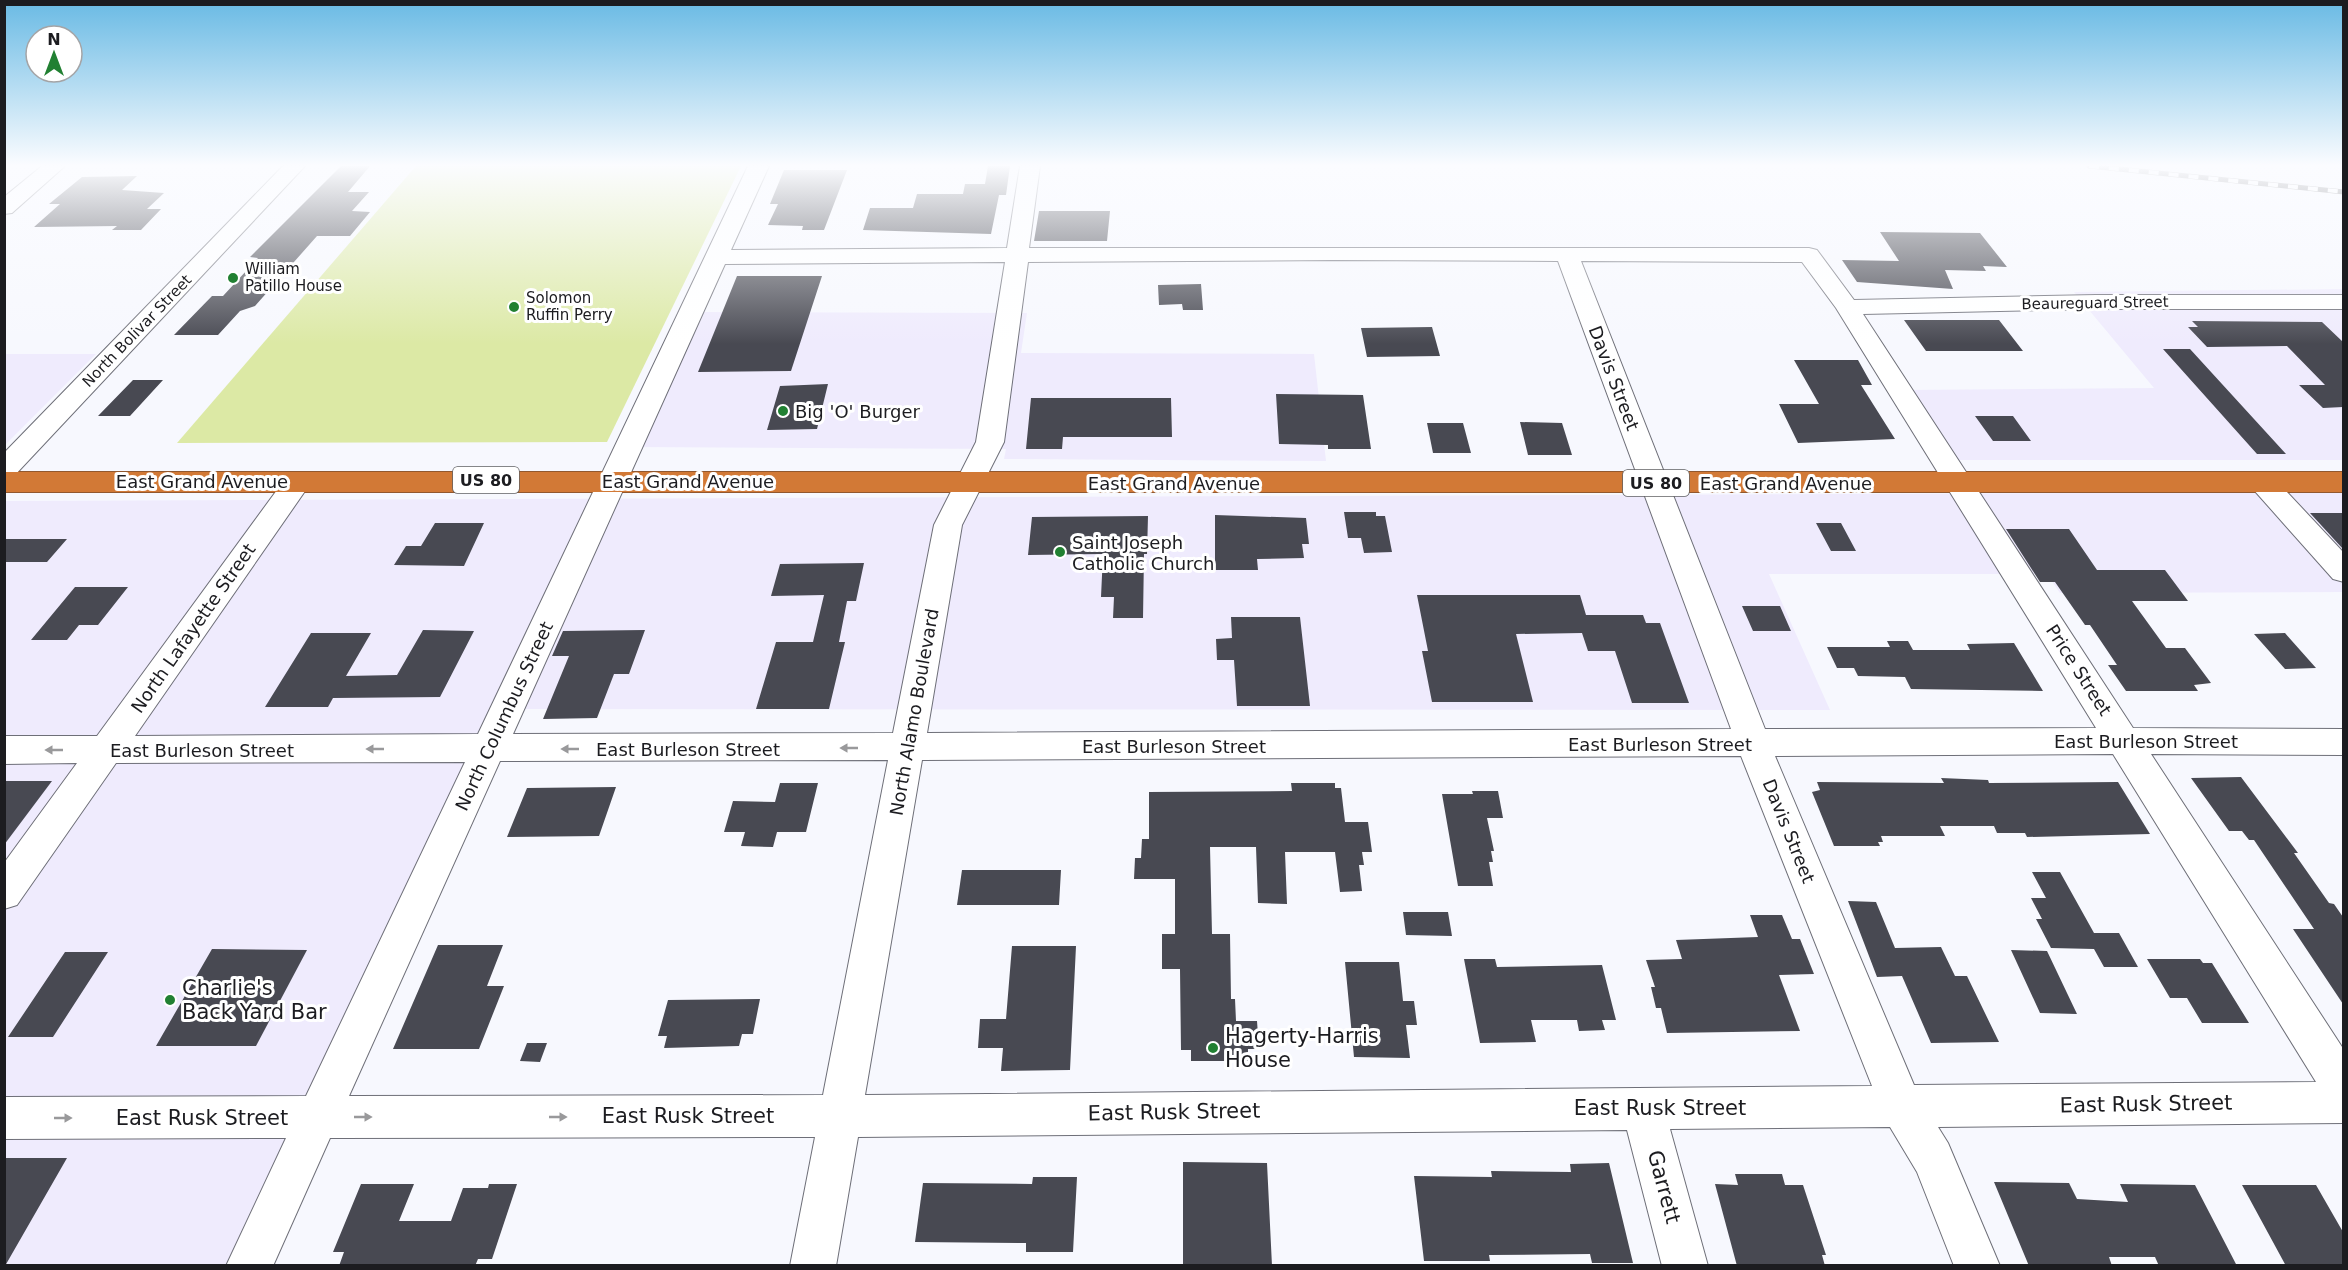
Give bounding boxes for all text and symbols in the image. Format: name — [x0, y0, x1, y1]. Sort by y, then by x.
north arrow — [24, 24, 84, 84]
text: N — [47, 30, 61, 49]
place label: William Patillo House — [245, 260, 342, 295]
street label: North Bolivar Street — [79, 271, 195, 391]
marker: William Patillo House — [226, 271, 240, 285]
place label: Solomon Ruffin Perry — [526, 289, 613, 324]
street label: Beaureguard Street — [2021, 293, 2169, 313]
marker: Solomon Ruffin Perry — [507, 300, 521, 314]
street label: Davis Street — [1584, 323, 1644, 433]
place label: Big 'O' Burger — [795, 401, 921, 422]
marker: Big 'O' Burger — [776, 404, 790, 418]
road number: US 80 — [453, 467, 519, 493]
road number: US 80 — [1623, 470, 1689, 496]
street label: East Grand Avenue — [116, 471, 288, 492]
street label: East Grand Avenue — [602, 471, 774, 492]
street label: East Grand Avenue — [1088, 473, 1260, 494]
street label: East Grand Avenue — [1700, 473, 1872, 494]
place label: Saint Joseph Catholic Church — [1072, 532, 1214, 574]
street label: North Lafayette Street — [127, 539, 259, 717]
marker: Saint Joseph Catholic Church — [1053, 545, 1067, 559]
street label: North Alamo Boulevard — [885, 607, 943, 817]
street label: North Columbus Street — [451, 618, 557, 814]
street label: Price Street — [2042, 621, 2116, 719]
street label: East Burleson Street — [2054, 731, 2238, 752]
street label: East Burleson Street — [1568, 734, 1752, 755]
street label: East Burleson Street — [1082, 736, 1266, 757]
street label: East Burleson Street — [596, 739, 780, 760]
street label: East Burleson Street — [110, 740, 294, 761]
one-way arrow — [840, 743, 859, 753]
one-way arrow — [366, 744, 385, 754]
one-way arrow — [561, 744, 580, 754]
one-way arrow — [45, 745, 64, 755]
street label: Davis Street — [1759, 776, 1819, 886]
place label: Charlie's Back Yard Bar — [182, 976, 327, 1024]
marker: Charlie's Back Yard Bar — [163, 993, 177, 1007]
place label: Hagerty-Harris House — [1225, 1024, 1379, 1072]
marker: Hagerty-Harris House — [1206, 1041, 1220, 1055]
street label: East Rusk Street — [2060, 1090, 2232, 1118]
street label: East Rusk Street — [1574, 1096, 1746, 1120]
street label: East Rusk Street — [1088, 1098, 1260, 1126]
street label: East Rusk Street — [602, 1104, 774, 1128]
street label: East Rusk Street — [116, 1106, 288, 1130]
one-way arrow — [353, 1112, 372, 1122]
one-way arrow — [548, 1112, 567, 1122]
one-way arrow — [53, 1113, 72, 1123]
street label: Garrett — [1643, 1148, 1685, 1226]

